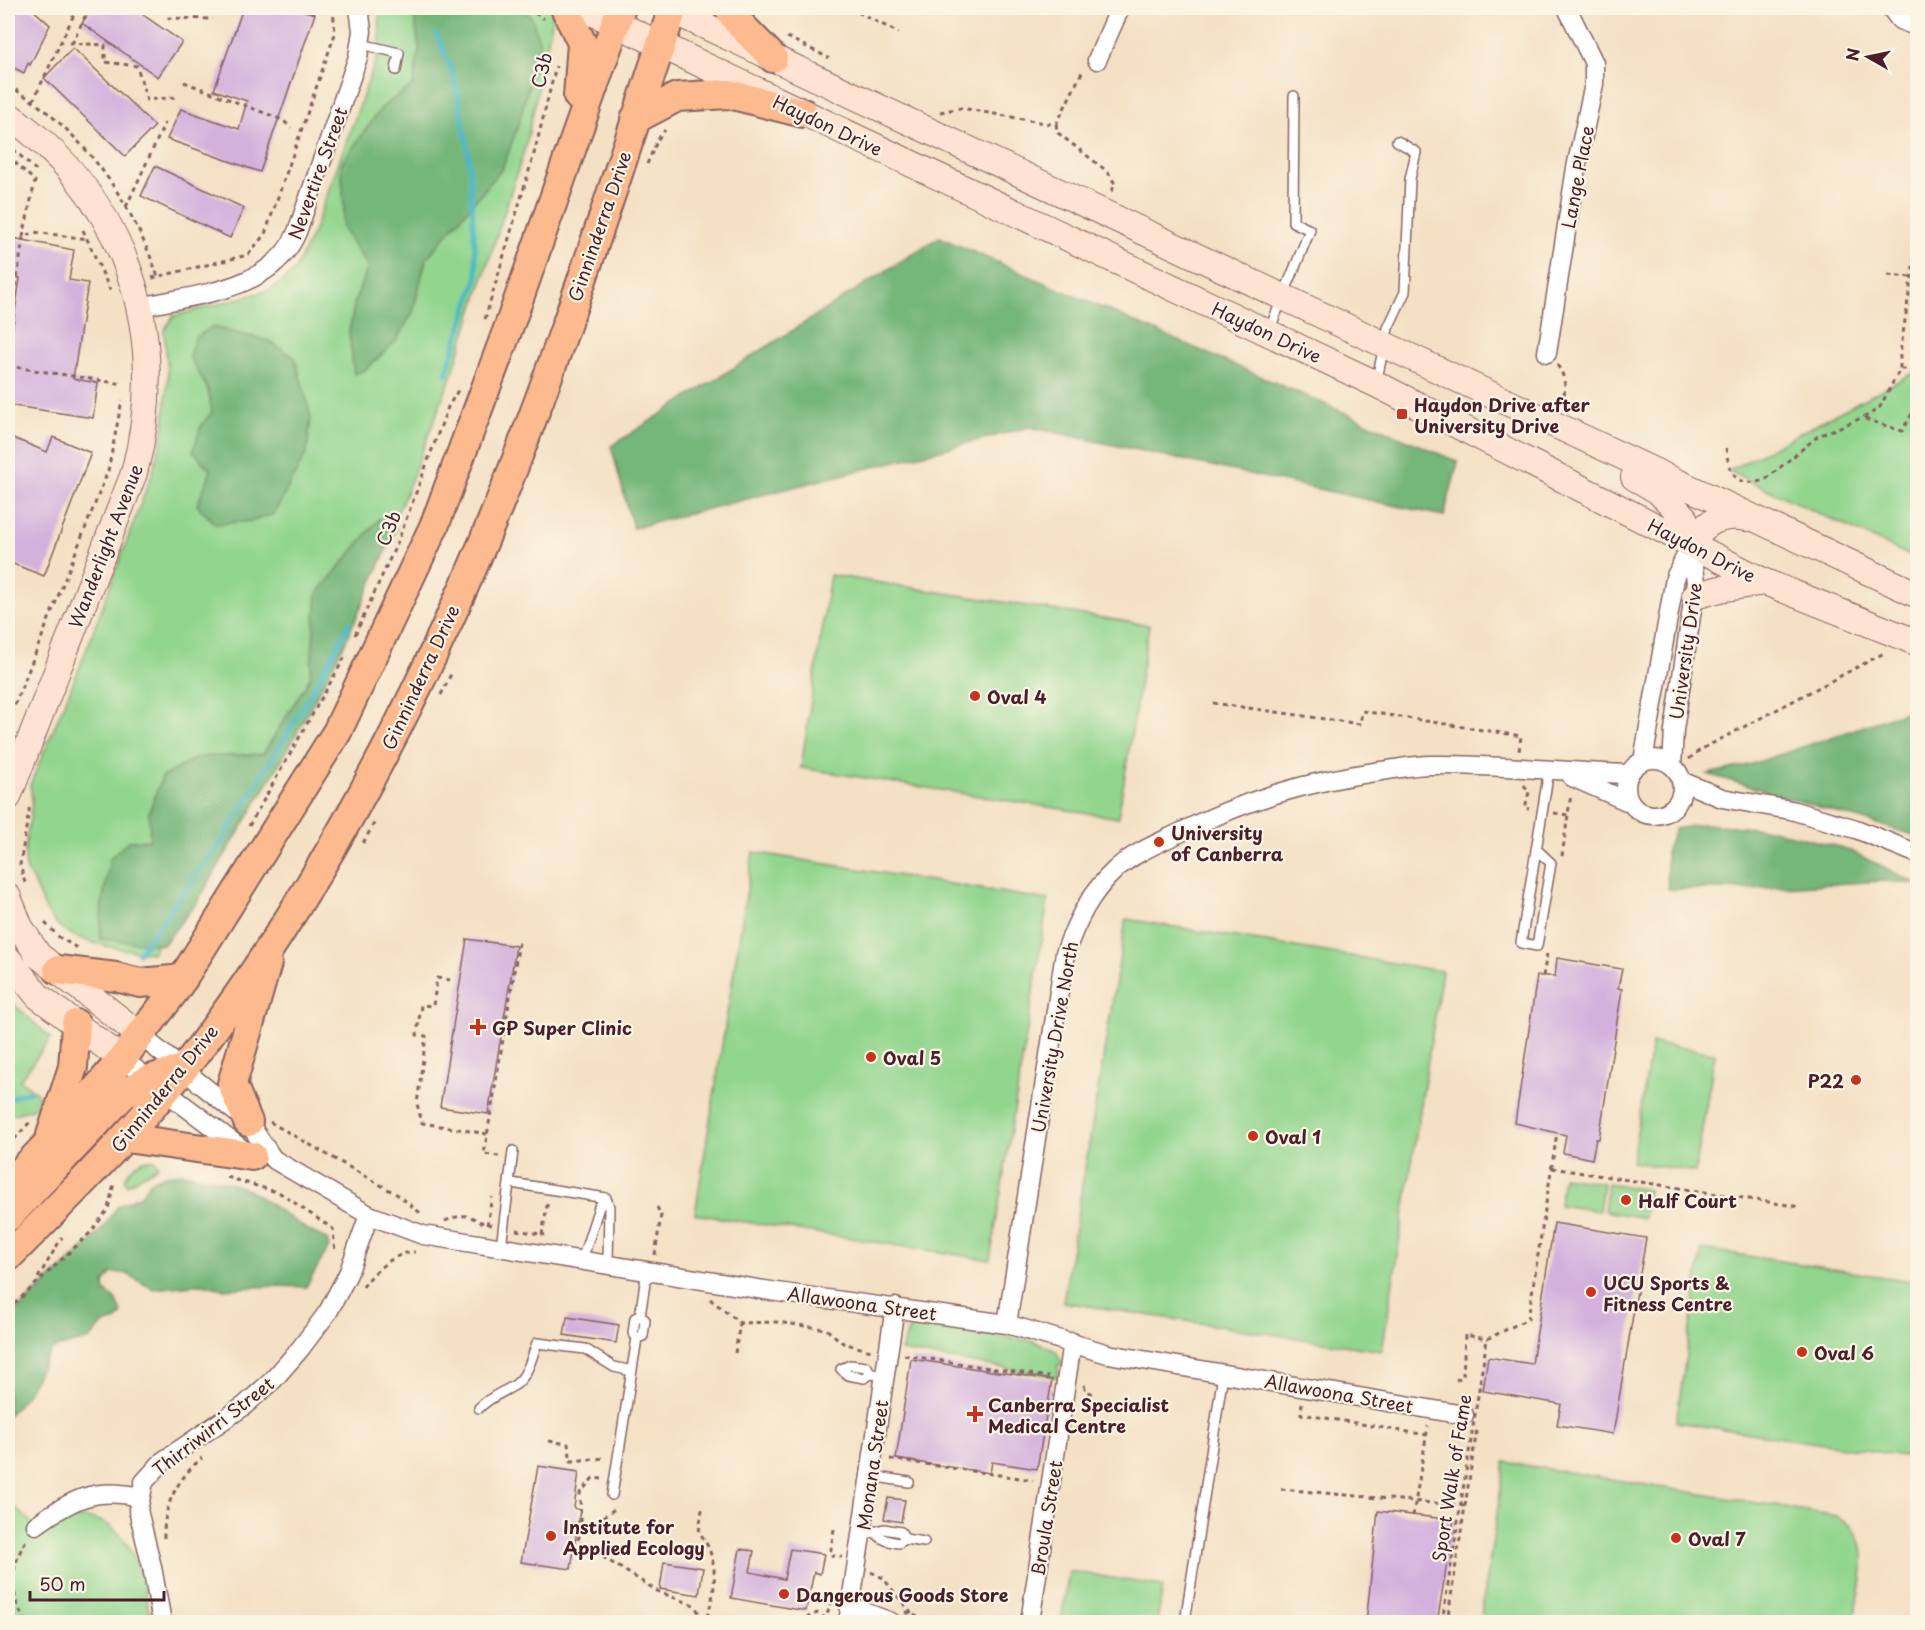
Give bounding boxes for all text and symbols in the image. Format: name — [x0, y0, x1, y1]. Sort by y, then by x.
north arrow — [1838, 27, 1898, 87]
text: N — [1839, 46, 1865, 63]
street label: C3b — [524, 49, 558, 91]
street label: Haydon Drive — [769, 88, 887, 162]
street label: Nevertire Street — [280, 103, 354, 243]
street label: Lange Place — [1554, 123, 1600, 231]
street label: Ginninderra Drive — [561, 147, 637, 305]
street label: Haydon Drive — [1208, 295, 1326, 369]
place label: Haydon Drive after University Drive — [1414, 391, 1591, 439]
marker: Haydon Drive after University Drive — [1395, 407, 1409, 421]
street label: Wanderlight Avenue — [61, 460, 149, 632]
street label: C3b — [369, 506, 407, 550]
street label: Haydon Drive — [1643, 511, 1761, 589]
street label: University Drive — [1662, 581, 1708, 721]
street label: Ginninderra Drive — [374, 600, 466, 754]
place label: Oval 4 — [987, 683, 1047, 710]
marker: Oval 4 — [968, 689, 982, 703]
place label: University of Canberra — [1171, 819, 1284, 867]
marker: University of Canberra — [1152, 835, 1166, 849]
street label: University Drive North — [1024, 939, 1084, 1135]
place label: GP Super Clinic — [492, 1014, 632, 1041]
street label: Ginninderra Drive — [104, 1018, 224, 1158]
marker: GP Super Clinic — [469, 1018, 487, 1036]
place label: Oval 5 — [883, 1044, 941, 1071]
marker: Oval 5 — [864, 1050, 878, 1064]
place label: P22 — [1808, 1067, 1844, 1094]
marker: P22 — [1849, 1073, 1863, 1087]
place label: Oval 1 — [1265, 1123, 1321, 1150]
marker: Oval 1 — [1246, 1129, 1260, 1143]
place label: Half Court — [1638, 1187, 1737, 1214]
marker: Half Court — [1619, 1193, 1633, 1207]
place label: UCU Sports & Fitness Centre — [1603, 1269, 1733, 1317]
street label: Allawoona Street — [786, 1279, 938, 1327]
marker: UCU Sports & Fitness Centre — [1584, 1285, 1598, 1299]
place label: Oval 6 — [1814, 1339, 1874, 1366]
marker: Oval 6 — [1795, 1345, 1809, 1359]
street label: Allawoona Street — [1263, 1367, 1415, 1419]
street label: Thirriwirri Street — [146, 1370, 280, 1482]
place label: Canberra Specialist Medical Centre — [988, 1391, 1169, 1439]
street label: Sport Walk of Fame — [1424, 1392, 1478, 1564]
street label: Monana Street — [849, 1398, 895, 1532]
marker: Canberra Specialist Medical Centre — [966, 1405, 984, 1423]
street label: Broula Street — [1024, 1458, 1068, 1578]
place label: Institute for Applied Ecology — [563, 1513, 705, 1561]
place label: Oval 7 — [1688, 1525, 1746, 1552]
marker: Institute for Applied Ecology — [544, 1529, 558, 1543]
marker: Oval 7 — [1669, 1531, 1683, 1545]
scale bar — [30, 1564, 164, 1602]
text: 50 m — [39, 1570, 86, 1597]
place label: Dangerous Goods Store — [796, 1581, 1009, 1608]
marker: Dangerous Goods Store — [777, 1587, 791, 1601]

